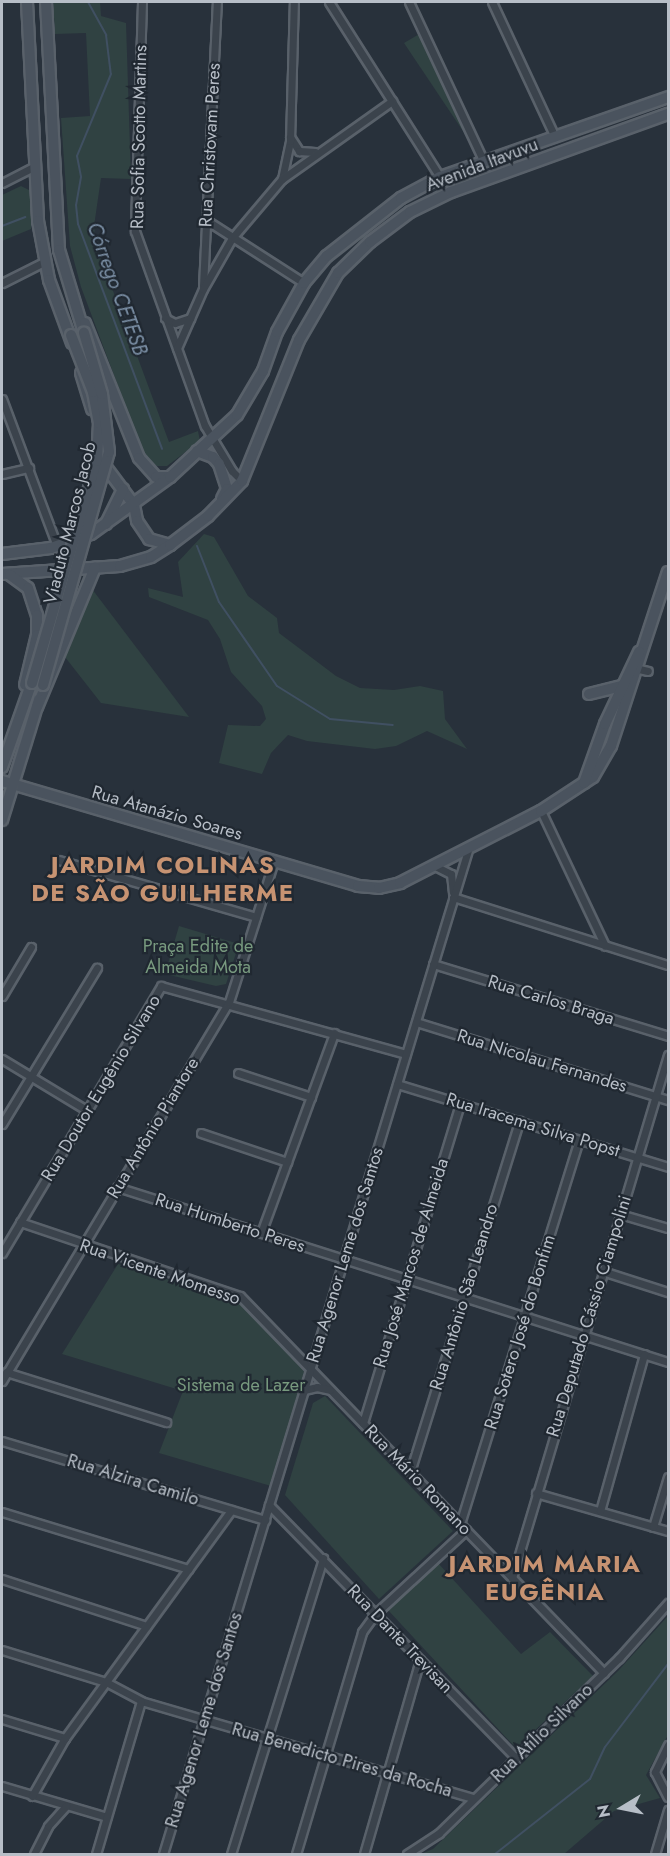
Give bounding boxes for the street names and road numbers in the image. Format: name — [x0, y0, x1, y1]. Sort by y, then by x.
street label: Rua Sofia Scotto Martins — [127, 45, 151, 229]
street label: Rua Christovam Peres — [195, 62, 225, 228]
street label: Avenida Itavuvu — [423, 134, 541, 196]
street label: Viaduto Marcos Jacob — [39, 440, 101, 606]
street label: Rua Atanázio Soares — [89, 781, 245, 845]
street label: Rua Carlos Braga — [485, 970, 617, 1030]
street label: Rua Doutor Eugênio Silvano — [37, 991, 165, 1185]
street label: Rua Nicolau Fernandes — [454, 1025, 630, 1097]
street label: Rua Antônio Piantore — [102, 1054, 204, 1202]
street label: Rua Iracema Silva Popst — [444, 1088, 622, 1162]
street label: Rua Agenor Leme dos Santos — [302, 1145, 388, 1365]
street label: Rua José Marcos de Almeida — [369, 1156, 453, 1370]
street label: Rua Humberto Peres — [152, 1189, 308, 1257]
street label: Rua Deputado Cássio Ciampolini — [542, 1193, 636, 1439]
street label: Rua Antônio São Leandro — [425, 1201, 503, 1393]
street label: Rua Sotero José do Bonfim — [480, 1232, 560, 1432]
street label: Rua Vicente Momesso — [77, 1234, 243, 1310]
street label: Rua Mário Romano — [360, 1420, 476, 1540]
street label: Rua Alzira Camilo — [65, 1450, 201, 1510]
street label: Rua Dante Trevisan — [343, 1580, 457, 1698]
street label: Rua Agenor Leme dos Santos — [161, 1610, 247, 1830]
street label: Rua Atílio Silvano — [487, 1679, 597, 1787]
street label: Rua Benedicto Pires da Rocha — [229, 1718, 455, 1802]

